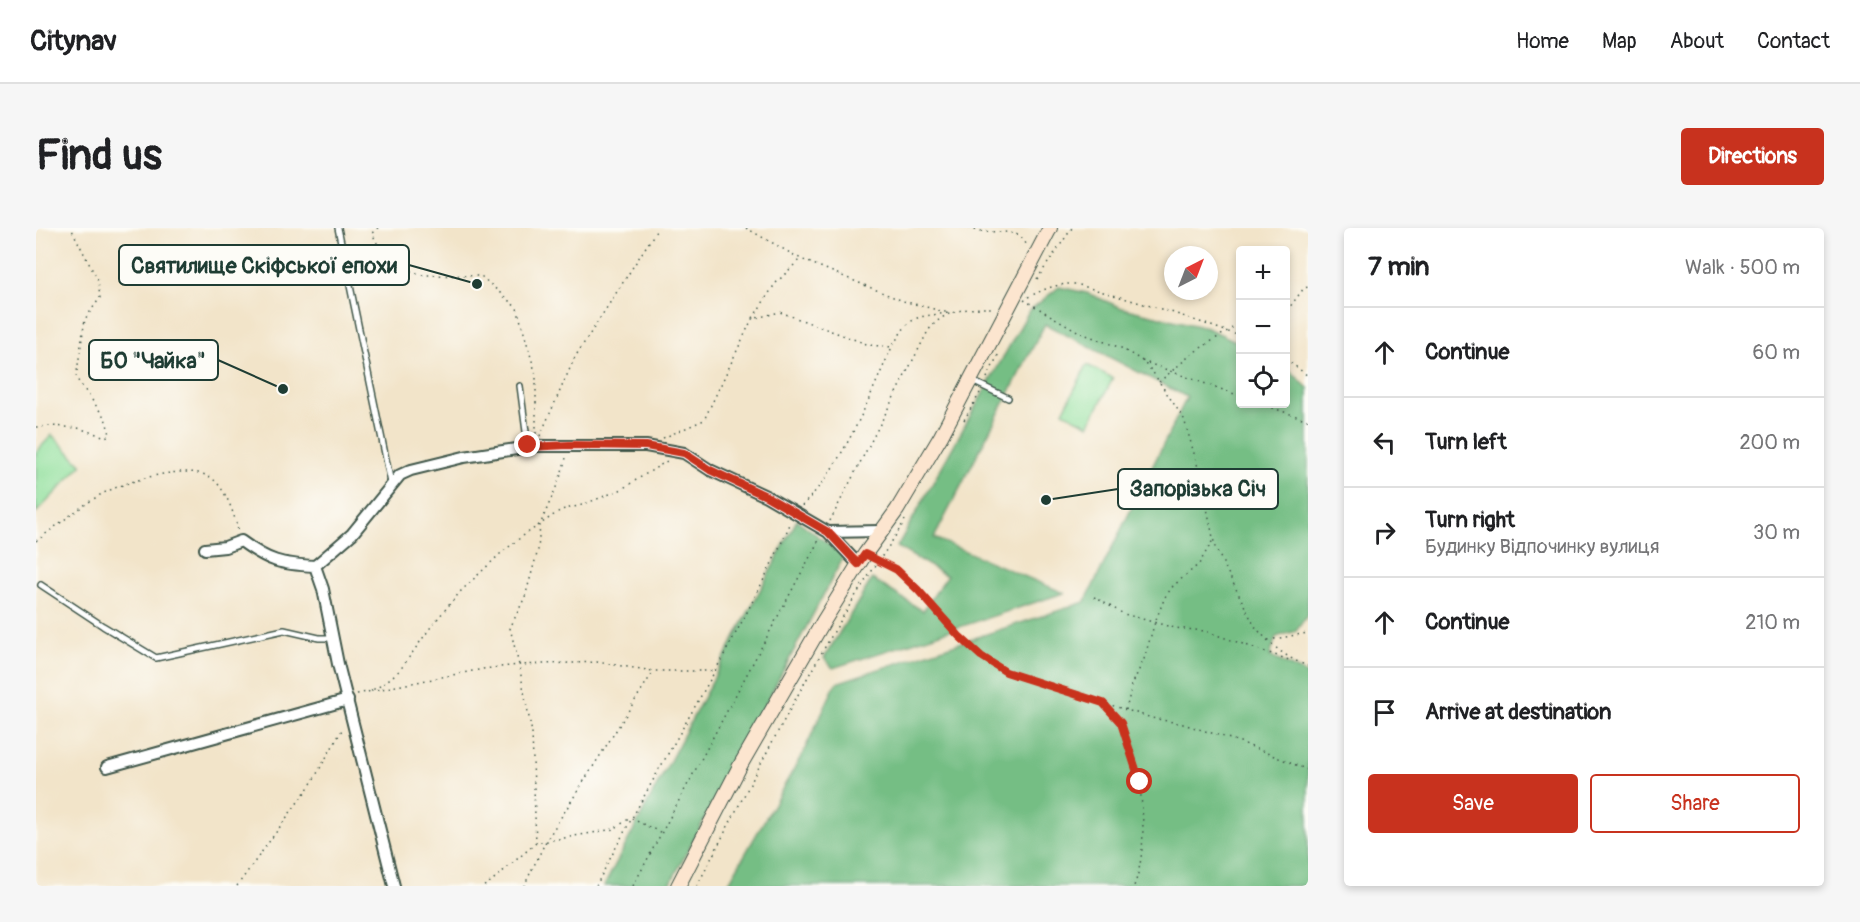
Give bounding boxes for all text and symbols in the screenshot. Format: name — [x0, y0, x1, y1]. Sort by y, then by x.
text: Citynav — [30, 24, 117, 59]
text: Home — [1516, 28, 1569, 55]
text: Map — [1602, 28, 1637, 55]
text: About — [1670, 28, 1724, 55]
text: Contact — [1757, 28, 1830, 55]
button: Directions — [1681, 128, 1824, 185]
text: Find us — [36, 130, 162, 182]
callout: Святилище Скіфської епохи — [119, 245, 409, 285]
north arrow — [1164, 246, 1218, 300]
map controls — [1236, 246, 1290, 408]
button: + — [1236, 246, 1290, 300]
text: 7 min — [1368, 251, 1430, 283]
text: Святилище Скіфської епохи — [131, 252, 397, 280]
text: Walk · 500 m — [1685, 255, 1800, 280]
button: − — [1236, 300, 1290, 354]
icon: ahead — [1368, 336, 1401, 369]
text: Continue — [1425, 338, 1509, 366]
callout: БО "Чайка" — [89, 340, 218, 380]
text: 60 m — [1753, 340, 1800, 365]
text: БО "Чайка" — [100, 347, 206, 375]
button: locate — [1236, 354, 1290, 408]
icon: left — [1368, 426, 1401, 459]
text: Turn left — [1425, 428, 1507, 456]
text: 200 m — [1739, 430, 1800, 455]
route end — [514, 431, 540, 457]
callout: Запорізька Січ — [1118, 469, 1278, 509]
text: Запорізька Січ — [1130, 475, 1266, 503]
text: Turn right — [1425, 506, 1515, 534]
icon: right — [1368, 516, 1401, 549]
text: 30 m — [1753, 520, 1800, 545]
text: Будинку Відпочинку вулиця — [1425, 534, 1659, 559]
icon: ahead — [1368, 606, 1401, 639]
text: Continue — [1425, 608, 1509, 636]
text: 210 m — [1745, 610, 1800, 635]
icon: arrive — [1368, 696, 1401, 729]
text: Arrive at destination — [1425, 698, 1611, 726]
route start — [1126, 768, 1152, 794]
button: Save — [1368, 774, 1578, 833]
button: Share — [1590, 774, 1800, 833]

